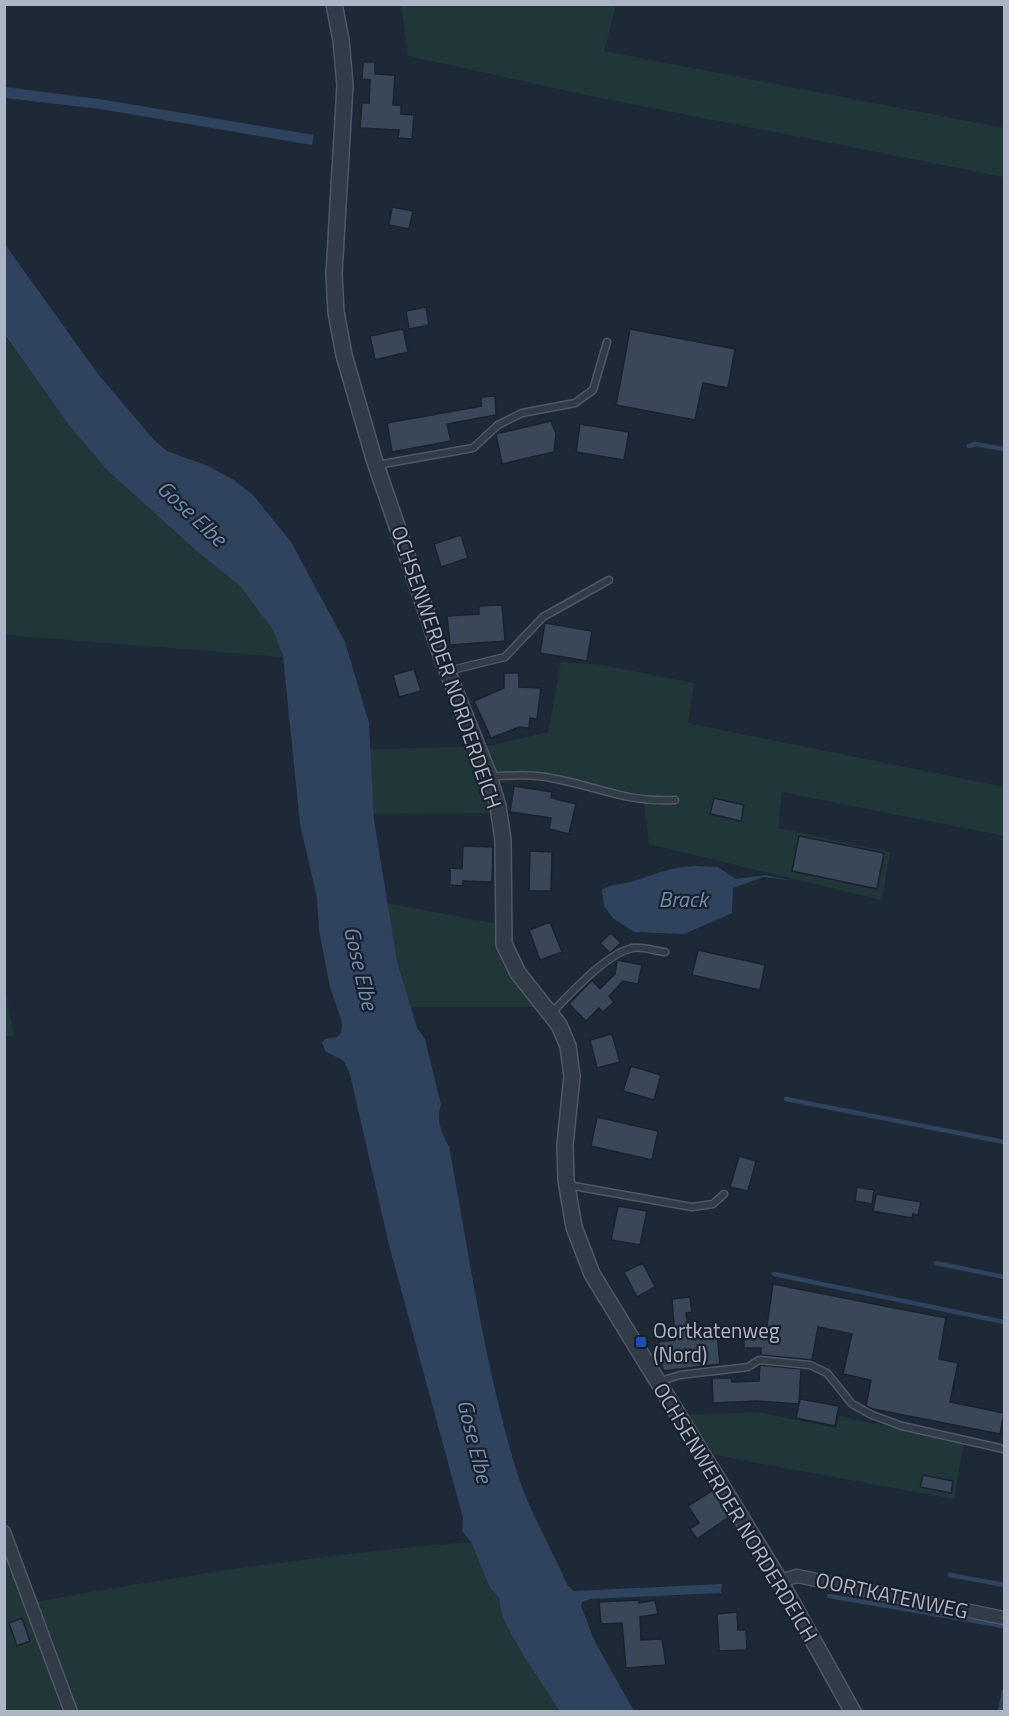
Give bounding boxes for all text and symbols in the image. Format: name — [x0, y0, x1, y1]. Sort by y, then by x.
water label: Gose Elbe — [149, 472, 236, 556]
street label: OCHSENWERDER NORDERDEICH — [383, 521, 511, 813]
water label: Brack — [658, 882, 710, 916]
water label: Gose Elbe — [335, 923, 388, 1015]
place label: Oortkatenweg (Nord) — [653, 1314, 780, 1370]
marker: Oortkatenweg (Nord) — [634, 1335, 648, 1349]
street label: OCHSENWERDER NORDERDEICH — [646, 1376, 826, 1648]
water label: Gose Elbe — [448, 1396, 502, 1488]
street label: OORTKATENWEG — [813, 1563, 971, 1627]

